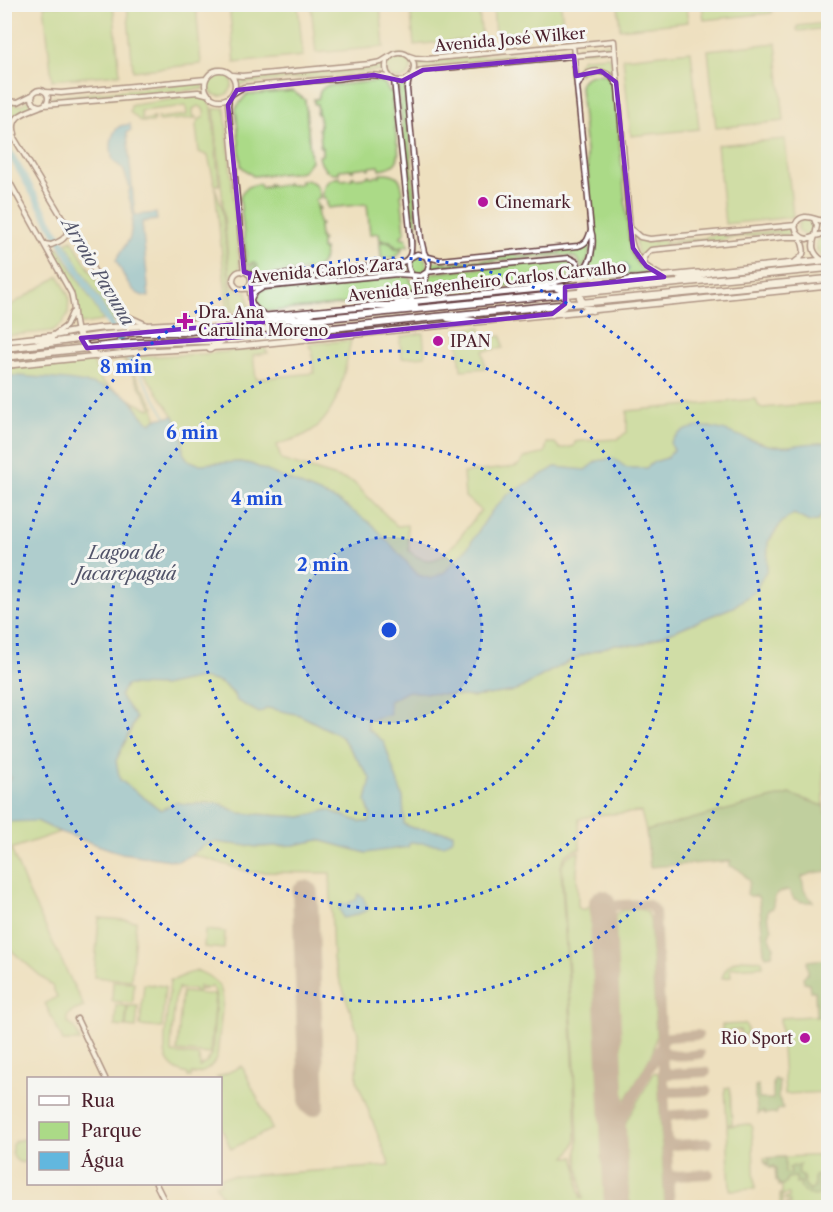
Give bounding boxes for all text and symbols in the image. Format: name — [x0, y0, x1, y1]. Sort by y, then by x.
street label: Avenida José Wilker — [433, 22, 587, 56]
place label: Cinemark — [495, 192, 571, 212]
marker: Cinemark — [476, 195, 490, 209]
water label: Arroio Pavuna — [56, 211, 139, 330]
street label: Avenida Carlos Zara — [249, 253, 405, 287]
street label: Avenida Engenheiro Carlos Carvalho — [346, 256, 627, 306]
place label: Dra. Ana Carulina Moreno — [198, 302, 329, 340]
marker: Dra. Ana Carulina Moreno — [176, 312, 194, 330]
place label: IPAN — [450, 331, 491, 351]
marker: IPAN — [431, 334, 445, 348]
text: 8 min — [100, 356, 153, 378]
text: 6 min — [166, 422, 219, 444]
text: 4 min — [231, 488, 284, 510]
water label: Lagoa de Jacarepaguá — [71, 542, 177, 585]
text: 2 min — [297, 554, 350, 576]
centre of rings — [379, 620, 399, 640]
place label: Rio Sport — [721, 1028, 793, 1048]
marker: Rio Sport — [798, 1031, 812, 1045]
legend — [27, 1077, 222, 1185]
text: Rua — [81, 1090, 115, 1112]
text: Parque — [81, 1120, 142, 1142]
text: Água — [80, 1149, 125, 1172]

